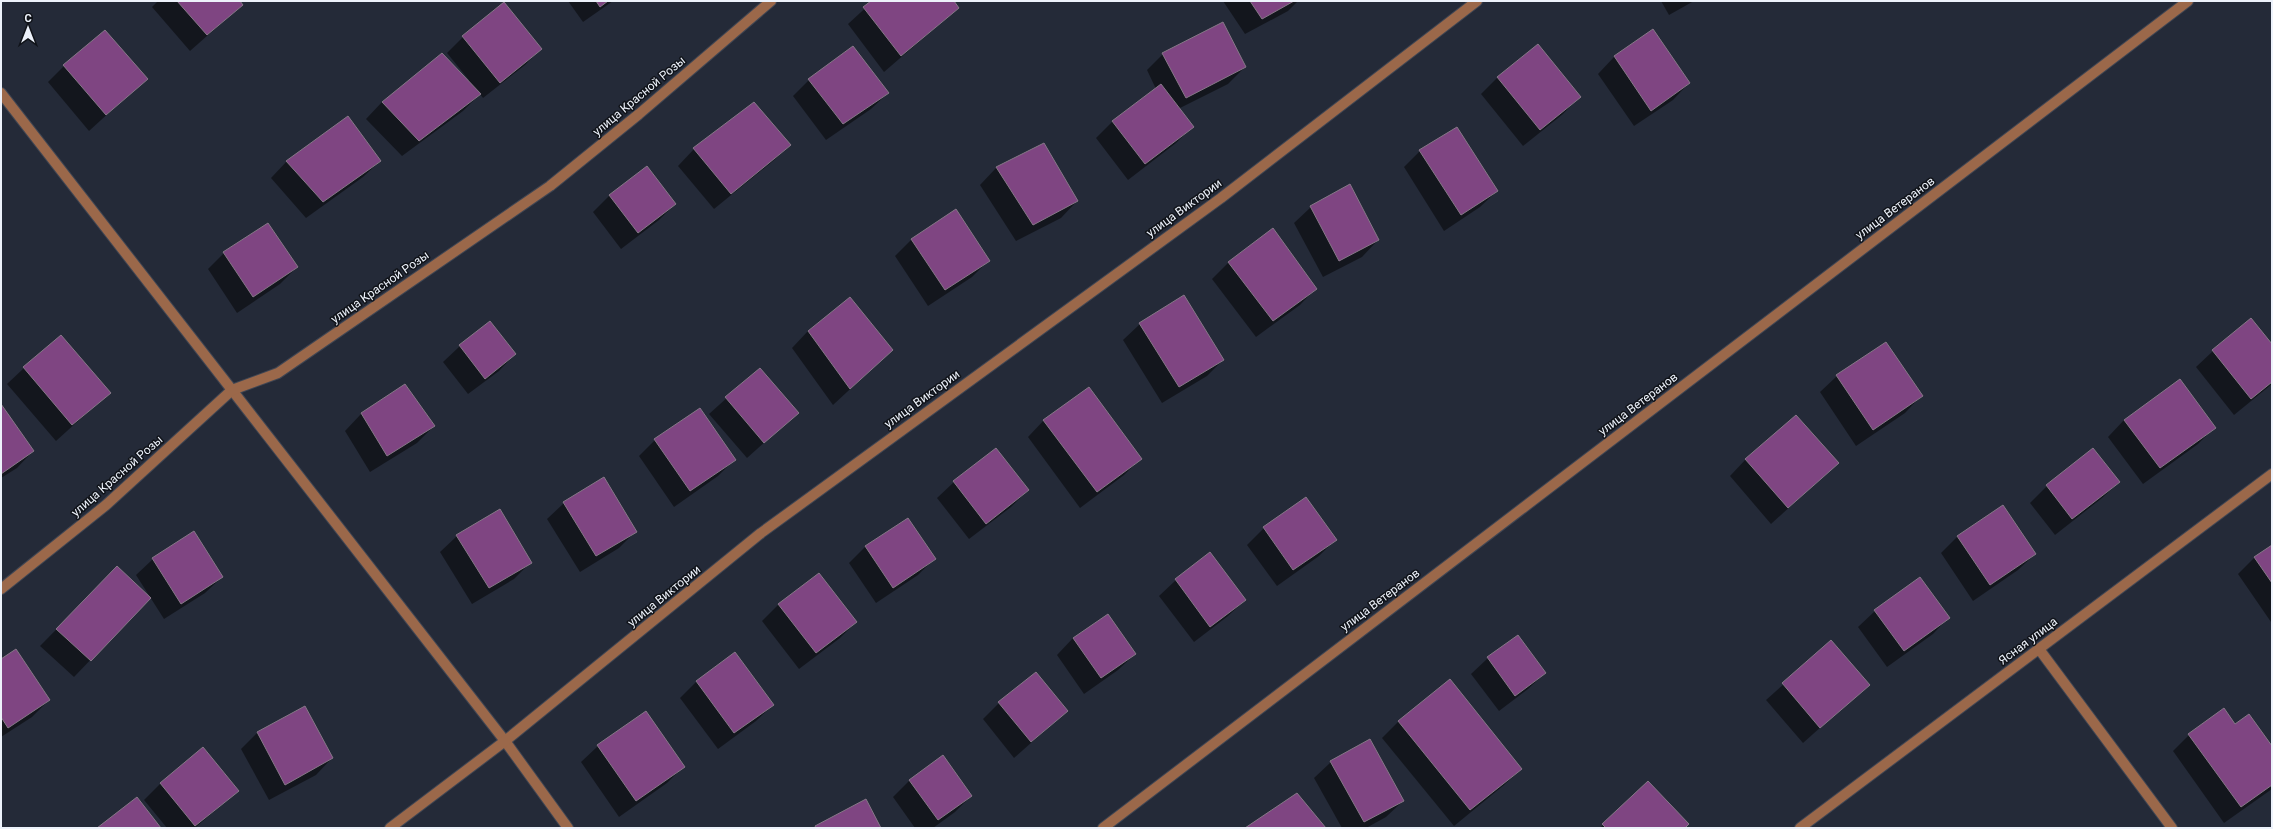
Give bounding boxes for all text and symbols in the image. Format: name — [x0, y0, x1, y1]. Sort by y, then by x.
north arrow — [8, 8, 48, 48]
text: С — [24, 12, 32, 25]
street label: улица Красной Розы — [590, 53, 688, 139]
street label: улица Ветеранов — [1853, 174, 1937, 242]
street label: улица Виктории — [1144, 176, 1224, 240]
street label: улица Красной Розы — [328, 248, 432, 326]
street label: улица Виктории — [882, 367, 962, 431]
street label: улица Ветеранов — [1596, 370, 1680, 438]
street label: улица Красной Розы — [68, 433, 166, 519]
street label: улица Виктории — [625, 562, 703, 630]
street label: улица Ветеранов — [1338, 566, 1422, 634]
street label: Ясная улица — [1996, 614, 2060, 668]

